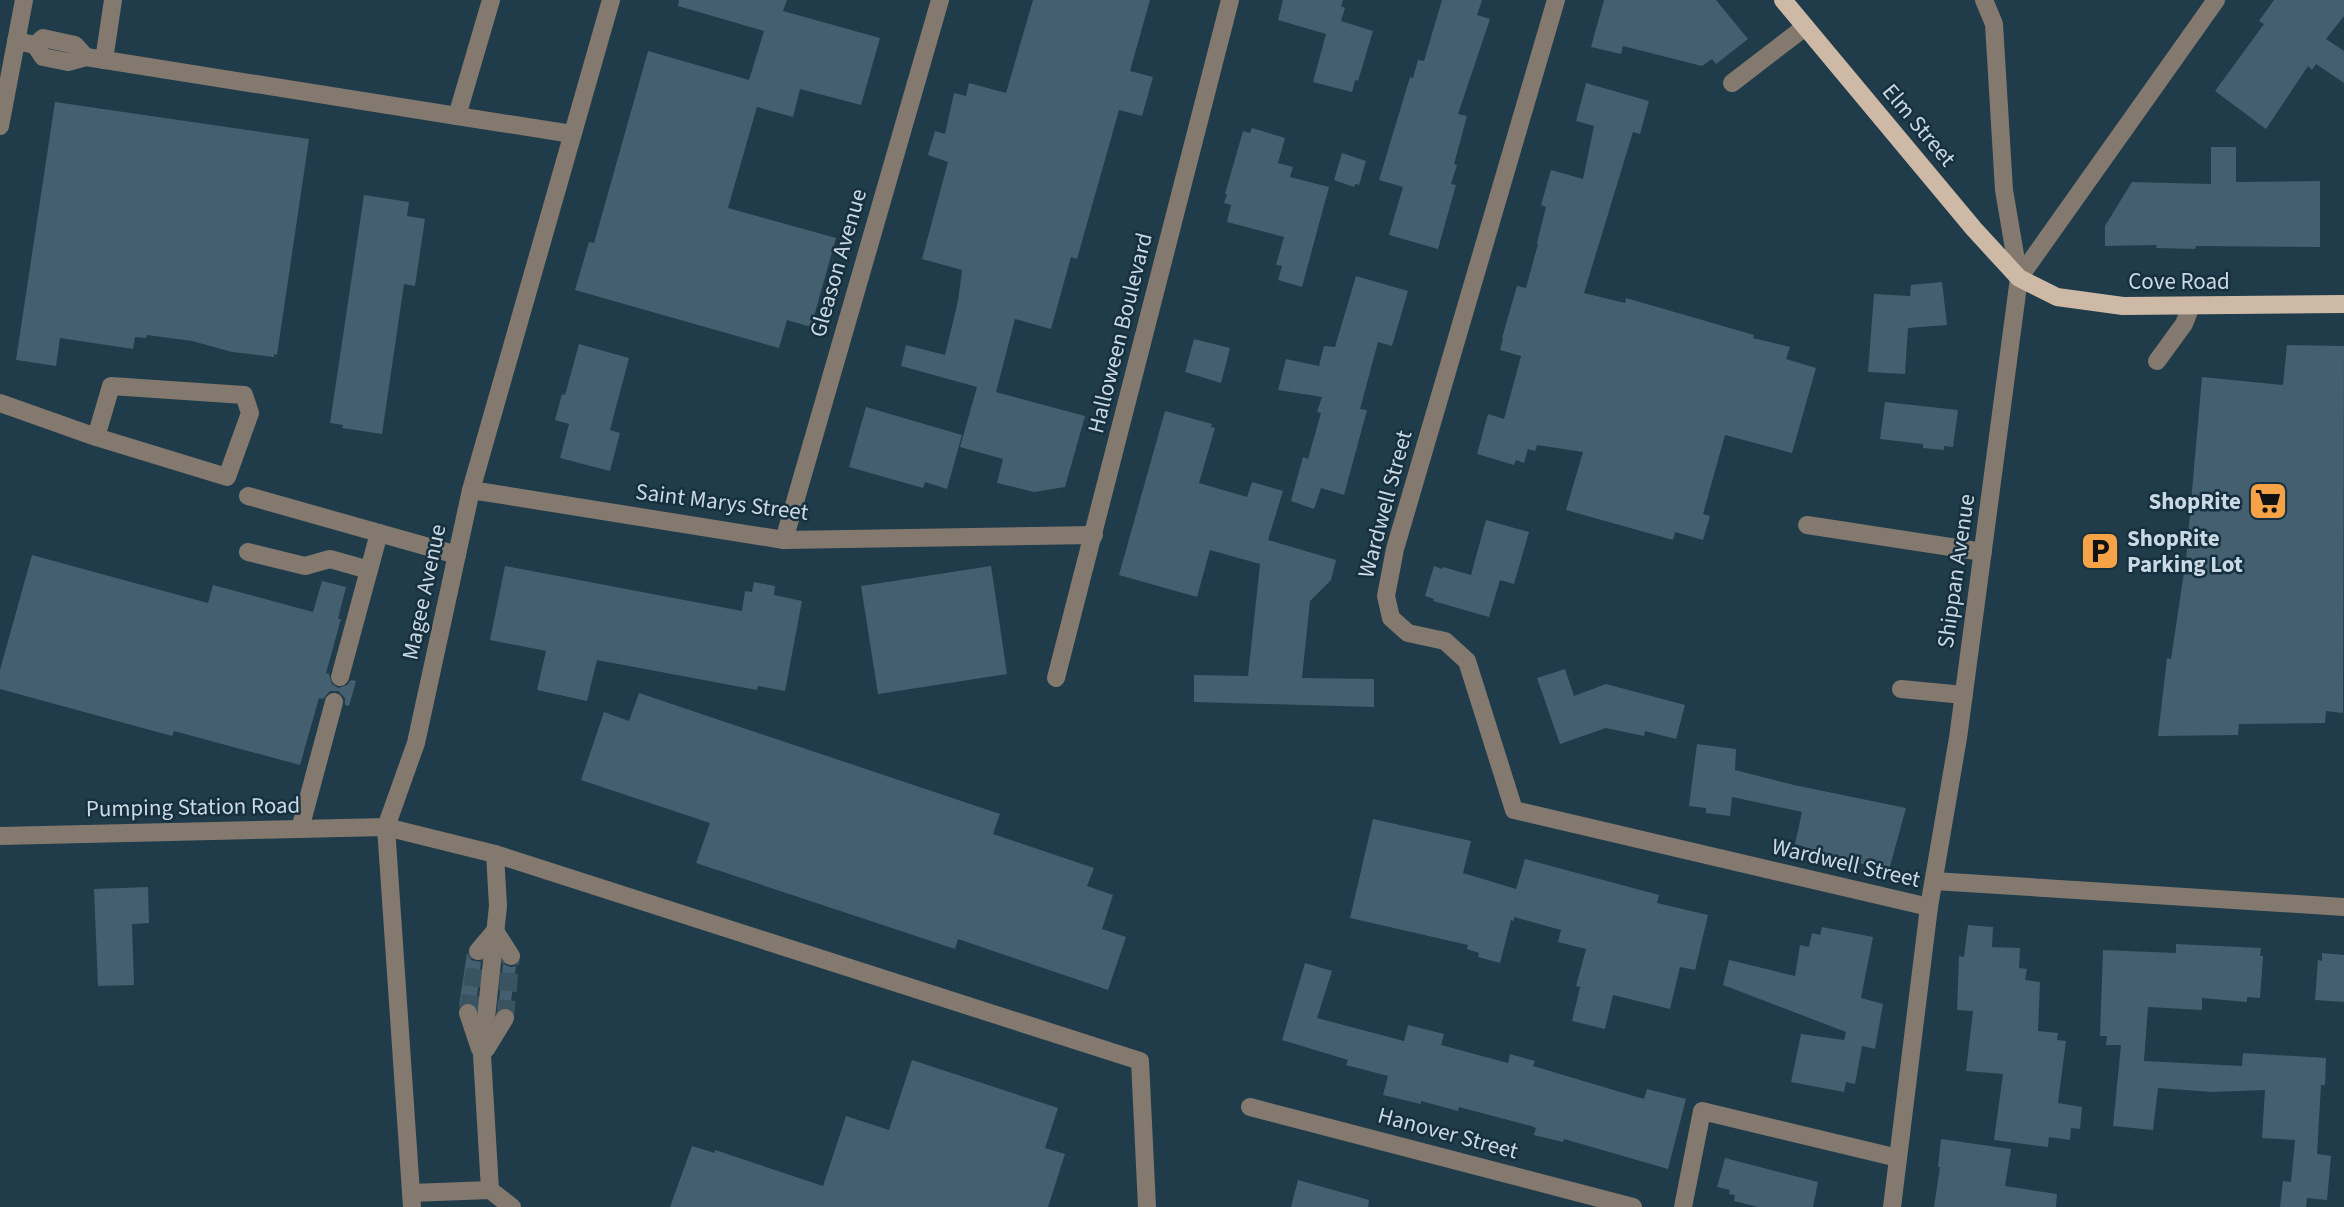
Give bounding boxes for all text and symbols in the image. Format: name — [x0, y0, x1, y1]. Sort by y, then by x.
street label: Elm Street — [1874, 76, 1964, 174]
street label: Gleason Avenue — [801, 185, 875, 341]
street label: Halloween Boulevard — [1079, 229, 1161, 437]
street label: Cove Road — [2128, 265, 2230, 298]
street label: Wardwell Street — [1349, 426, 1421, 581]
street label: Saint Marys Street — [634, 475, 811, 529]
supermarket icon: ShopRite — [2247, 480, 2289, 522]
place label: ShopRite — [2148, 485, 2241, 518]
street label: Shippan Avenue — [1929, 492, 1983, 650]
street label: Magee Avenue — [394, 521, 454, 663]
place label: ShopRite Parking Lot — [2127, 522, 2243, 581]
parking icon: ShopRite Parking Lot — [2079, 530, 2121, 572]
street label: Pumping Station Road — [85, 789, 301, 825]
street label: Wardwell Street — [1768, 830, 1924, 896]
street label: Hanover Street — [1374, 1098, 1522, 1168]

